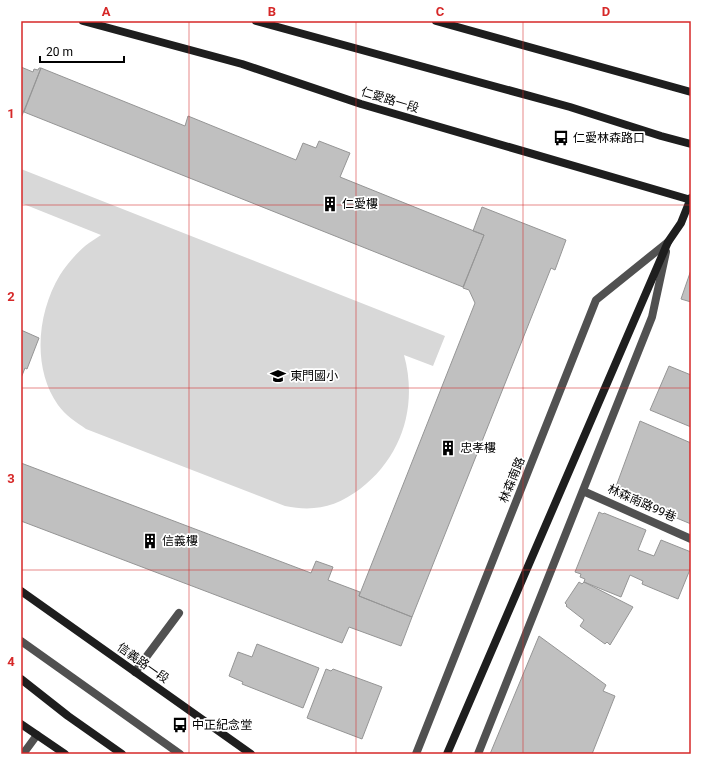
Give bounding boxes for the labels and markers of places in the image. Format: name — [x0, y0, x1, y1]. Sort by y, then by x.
bus stop icon: 仁愛林森路口 — [552, 129, 570, 147]
place label: 仁愛林森路口 — [573, 131, 645, 145]
building icon: 仁愛樓 — [321, 195, 339, 213]
place label: 仁愛樓 — [342, 197, 378, 211]
school or university icon: 東門國小 — [269, 367, 287, 385]
place label: 東門國小 — [290, 369, 338, 383]
building icon: 忠孝樓 — [439, 439, 457, 457]
place label: 忠孝樓 — [460, 441, 496, 455]
building icon: 信義樓 — [141, 532, 159, 550]
place label: 信義樓 — [162, 534, 198, 548]
bus stop icon: 中正紀念堂 — [171, 716, 189, 734]
place label: 中正紀念堂 — [192, 718, 252, 732]

